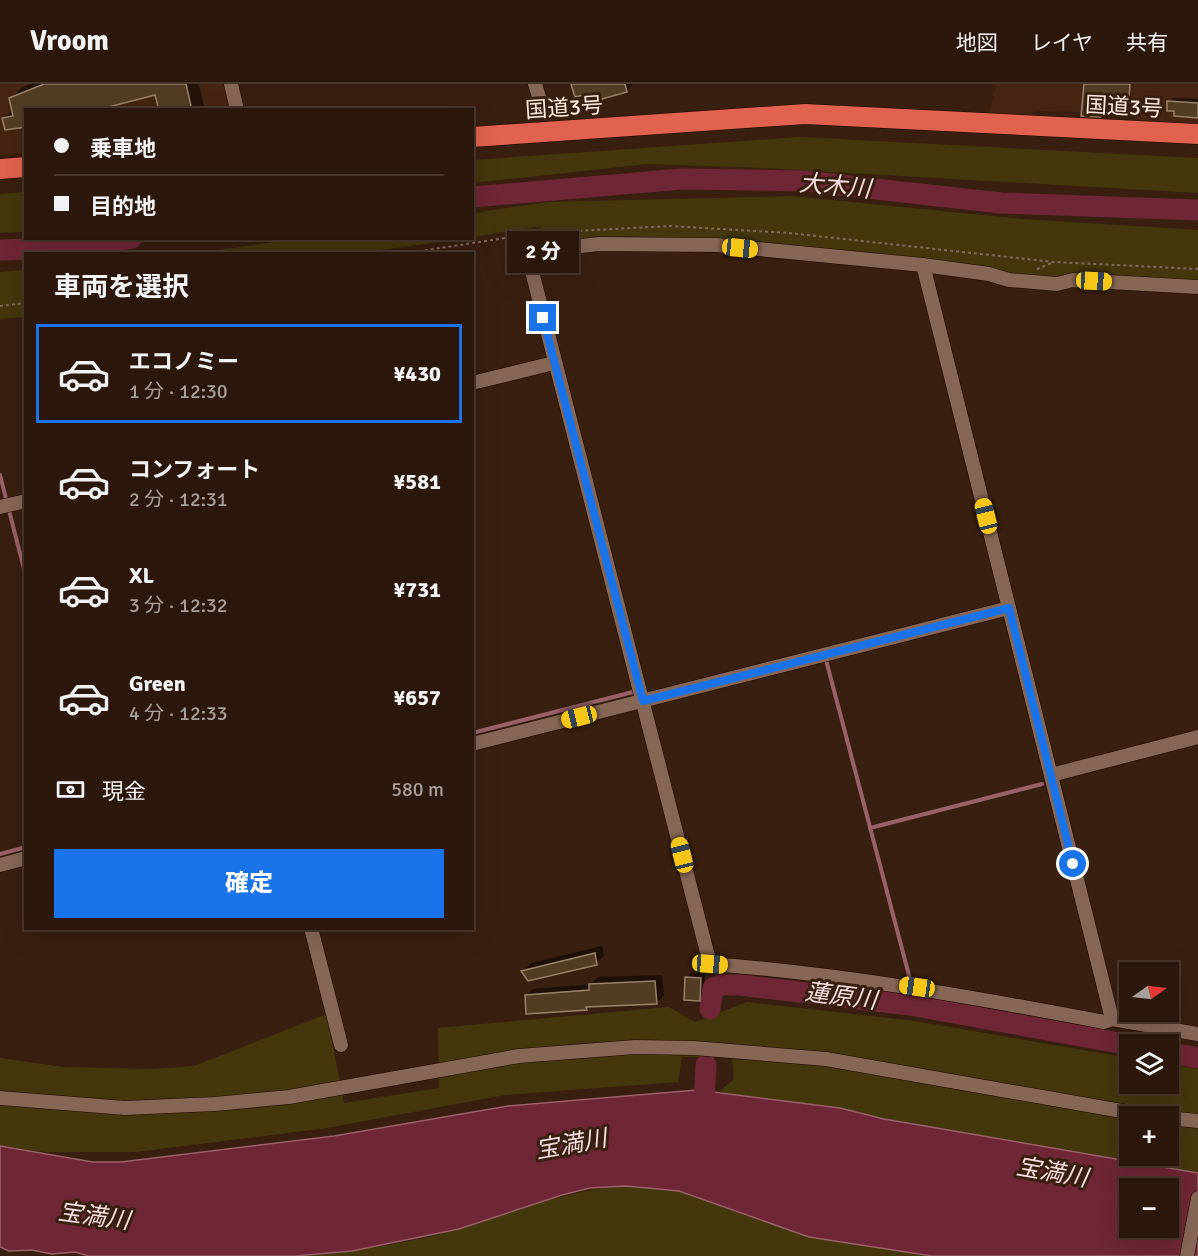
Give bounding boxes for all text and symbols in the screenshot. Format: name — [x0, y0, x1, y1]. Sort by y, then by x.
text: Vroom — [30, 24, 109, 58]
text: 地図 — [956, 30, 998, 56]
text: レイヤ — [1031, 30, 1093, 56]
text: 共有 — [1126, 30, 1168, 56]
street label: 国道3号 — [524, 91, 604, 124]
street label: 国道3号 — [1084, 91, 1164, 122]
text: 乗車地 — [90, 135, 156, 162]
water label: 大木川 — [798, 168, 875, 204]
text: 目的地 — [90, 193, 156, 220]
callout: 2 分 — [507, 231, 579, 273]
car — [721, 237, 759, 259]
text: 2 分 — [525, 239, 561, 264]
text: 車両を選択 — [54, 271, 189, 304]
car — [1076, 271, 1112, 291]
route end — [529, 304, 556, 331]
icon: car — [57, 347, 111, 401]
text: エコノミー — [129, 348, 239, 375]
text: ¥430 — [393, 360, 441, 387]
text: 1 分 · 12:30 — [129, 379, 228, 404]
icon: car — [57, 455, 111, 509]
text: コンフォート — [129, 456, 260, 483]
text: ¥581 — [393, 468, 441, 495]
text: 2 分 · 12:31 — [129, 487, 228, 512]
car — [973, 496, 999, 536]
text: XL — [129, 562, 154, 589]
icon: car — [57, 563, 111, 617]
text: ¥731 — [393, 576, 441, 603]
text: 3 分 · 12:32 — [129, 593, 228, 618]
text: Green — [129, 670, 186, 697]
icon: car — [57, 671, 111, 725]
text: ¥657 — [393, 684, 441, 711]
text: 4 分 · 12:33 — [129, 701, 228, 726]
car — [559, 704, 599, 730]
icon: cash — [54, 773, 87, 806]
text: 580 m — [391, 777, 444, 802]
text: 現金 — [102, 778, 146, 805]
car — [669, 835, 695, 875]
button: 確定 — [54, 849, 444, 918]
route start — [1059, 850, 1086, 877]
car — [691, 954, 729, 974]
north arrow — [1119, 962, 1179, 1022]
map controls — [1119, 962, 1179, 1238]
car — [898, 976, 936, 998]
water label: 蓮原川 — [803, 977, 882, 1016]
button: layers — [1119, 1034, 1179, 1094]
button: + — [1119, 1106, 1179, 1166]
water label: 宝満川 — [533, 1122, 612, 1165]
water label: 宝満川 — [1014, 1151, 1093, 1194]
button: − — [1119, 1178, 1179, 1238]
water label: 宝満川 — [56, 1196, 135, 1236]

